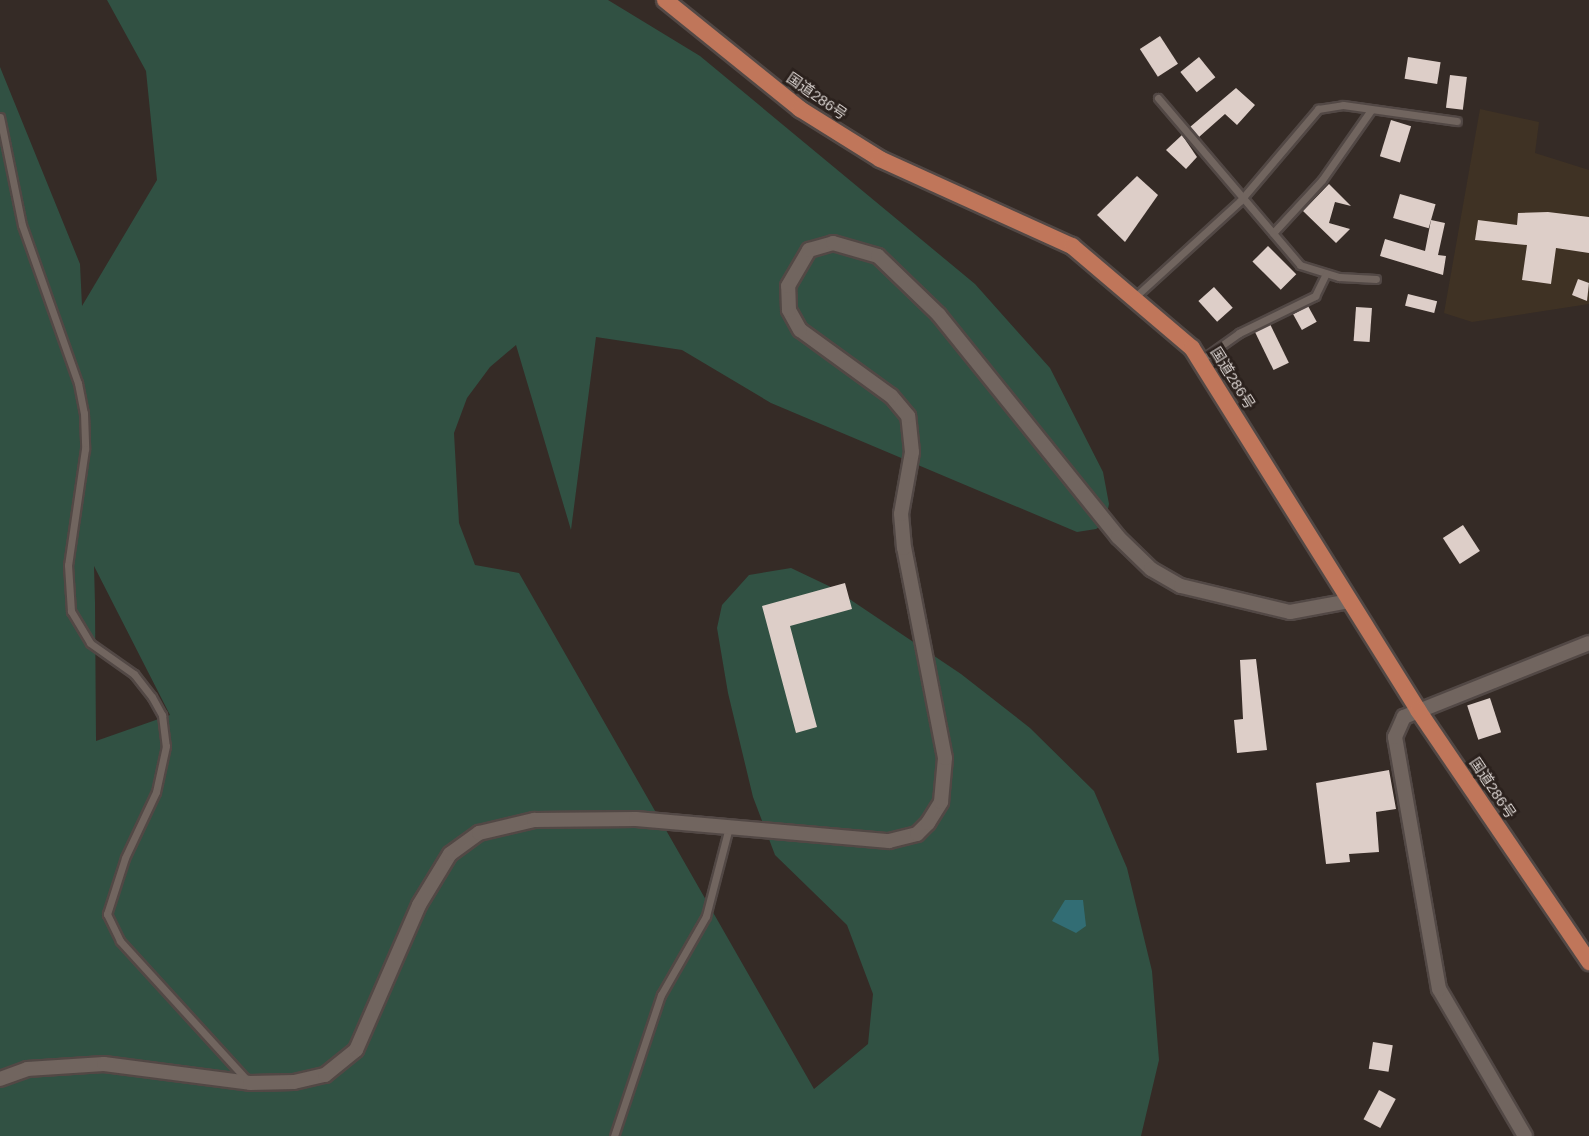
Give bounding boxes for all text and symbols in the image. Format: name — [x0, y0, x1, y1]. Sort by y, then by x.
street label: 国道286号 — [783, 69, 851, 123]
street label: 国道286号 — [1207, 344, 1259, 412]
street label: 国道286号 — [1466, 754, 1520, 822]

